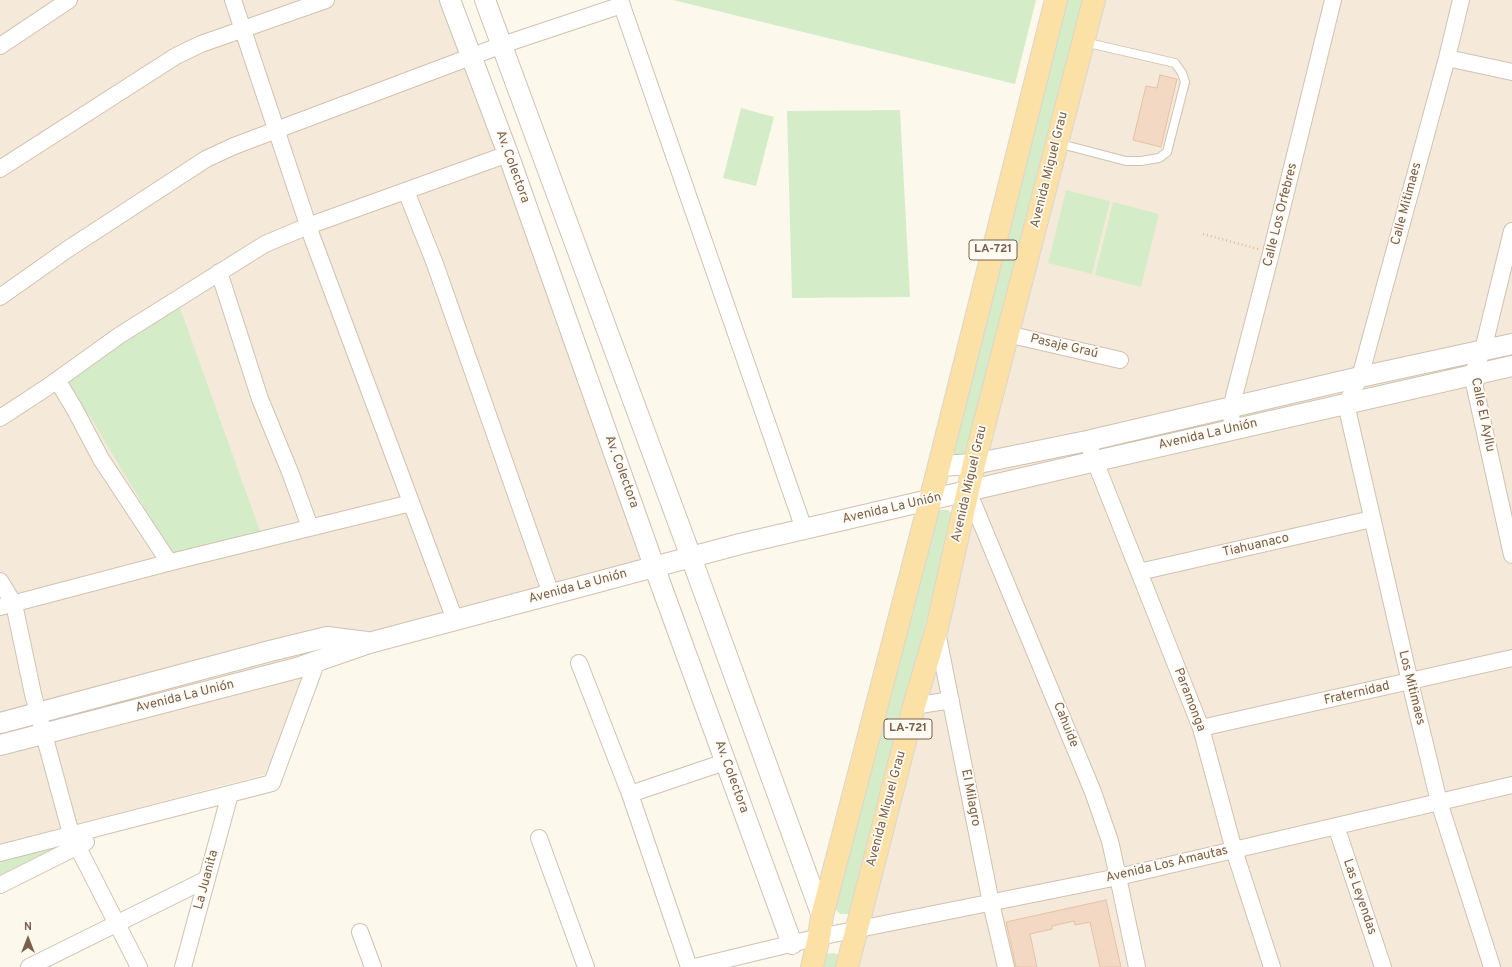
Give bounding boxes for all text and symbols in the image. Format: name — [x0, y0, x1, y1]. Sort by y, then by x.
street label: Avenida Miguel Grau — [1028, 110, 1072, 230]
street label: Av. Colectora — [492, 128, 532, 206]
street label: Calle Mitimaes — [1388, 161, 1426, 247]
street label: Calle Los Orfebres — [1261, 162, 1301, 268]
road number: LA-721 — [969, 240, 1017, 260]
street label: Pasaje Graú — [1029, 332, 1099, 362]
street label: Calle El Ayllu — [1467, 376, 1497, 454]
street label: Avenida La Unión — [1157, 416, 1259, 454]
street label: Avenida Miguel Grau — [949, 424, 991, 544]
street label: Av. Colectora — [601, 433, 641, 511]
street label: Avenida La Unión — [841, 490, 943, 528]
street label: Tiahuanaco — [1221, 531, 1291, 561]
street label: Avenida La Unión — [527, 566, 629, 608]
street label: Los Mitimaes — [1394, 649, 1428, 727]
street label: Paramonga — [1170, 666, 1208, 734]
street label: Avenida La Unión — [134, 677, 236, 717]
street label: Fraternidad — [1323, 679, 1391, 709]
street label: Cahuide — [1049, 700, 1081, 750]
road number: LA-721 — [884, 719, 932, 739]
street label: Av. Colectora — [711, 738, 751, 816]
street label: Avenida Miguel Grau — [864, 749, 910, 869]
street label: El Milagro — [957, 768, 983, 828]
street label: Avenida Los Amautas — [1104, 843, 1230, 887]
street label: La Juanita — [192, 849, 222, 911]
street label: Las Leyendas — [1339, 857, 1379, 937]
north arrow — [8, 919, 48, 959]
text: N — [24, 920, 32, 934]

